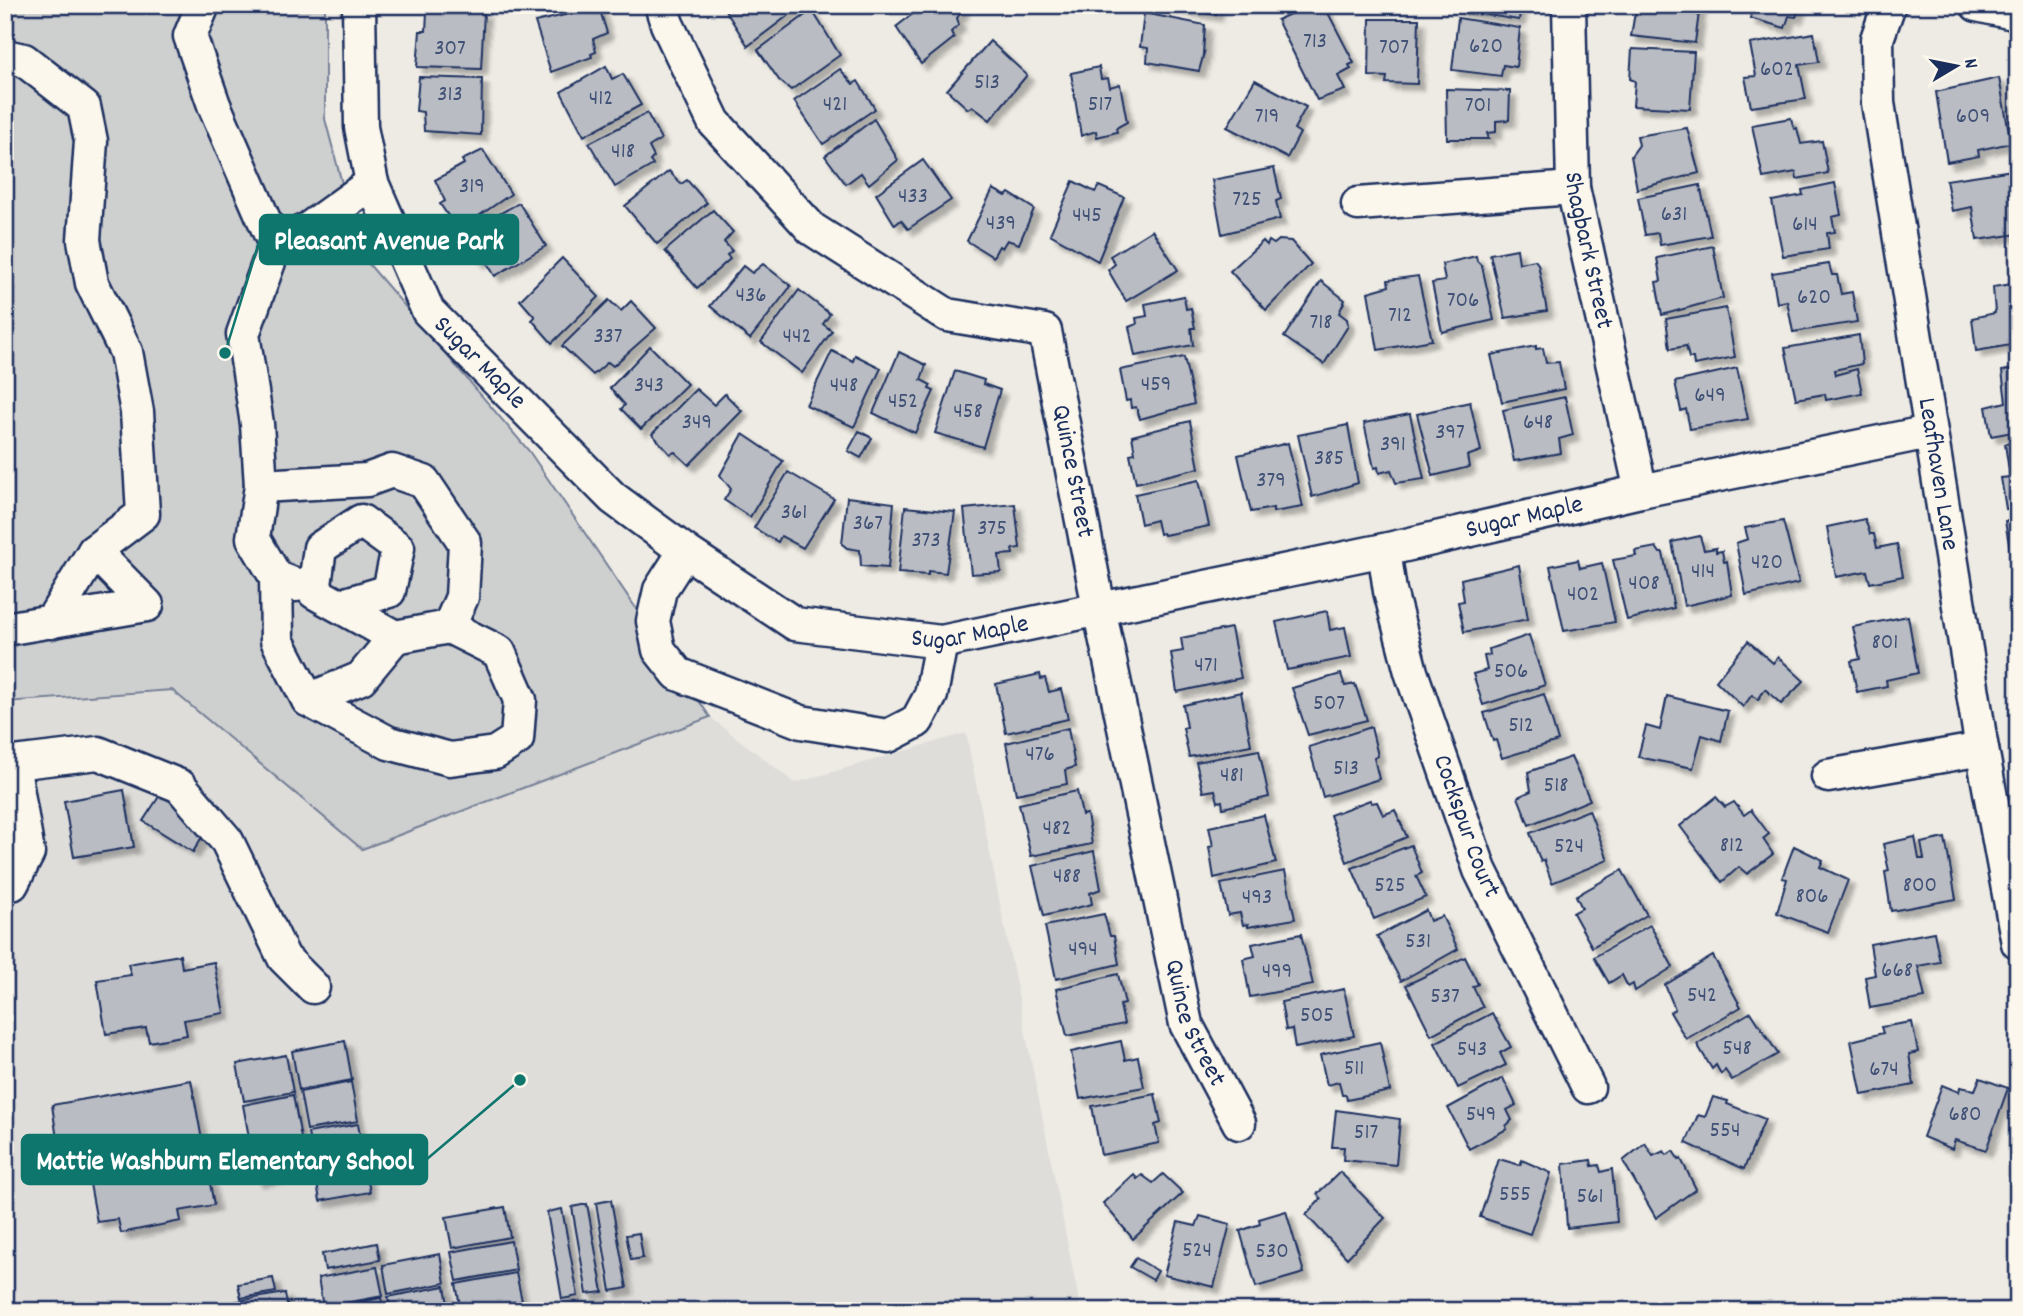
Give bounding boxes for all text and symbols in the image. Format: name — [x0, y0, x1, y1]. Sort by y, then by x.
house number: 713 — [1303, 26, 1327, 59]
house number: 620 — [1469, 31, 1503, 64]
house number: 707 — [1379, 32, 1409, 65]
north arrow — [1922, 32, 1992, 102]
house number: 307 — [434, 33, 466, 66]
house number: 602 — [1760, 54, 1794, 87]
text: N — [1955, 57, 1983, 71]
house number: 513 — [974, 67, 1000, 100]
house number: 313 — [437, 79, 463, 112]
house number: 412 — [589, 83, 613, 116]
house number: 421 — [823, 89, 847, 122]
house number: 517 — [1088, 89, 1112, 122]
house number: 701 — [1465, 90, 1491, 123]
house number: 719 — [1255, 101, 1279, 134]
house number: 609 — [1956, 101, 1990, 134]
house number: 418 — [611, 136, 635, 169]
house number: 319 — [459, 171, 485, 204]
street label: Shagbark Street — [1554, 172, 1623, 333]
house number: 433 — [898, 181, 928, 214]
house number: 725 — [1232, 184, 1262, 217]
house number: 631 — [1661, 199, 1687, 232]
house number: 445 — [1072, 200, 1102, 233]
house number: 439 — [986, 208, 1016, 241]
house number: 614 — [1792, 209, 1818, 242]
callout: Pleasant Avenue Park — [260, 215, 518, 264]
text: Pleasant Avenue Park — [274, 224, 504, 264]
house number: 436 — [735, 280, 767, 313]
house number: 620 — [1797, 282, 1831, 315]
house number: 706 — [1447, 285, 1479, 318]
house number: 712 — [1388, 300, 1412, 333]
house number: 718 — [1309, 307, 1333, 340]
street label: Sugar Maple — [424, 308, 534, 418]
house number: 337 — [593, 321, 623, 354]
house number: 442 — [782, 321, 812, 354]
house number: 459 — [1141, 369, 1171, 402]
house number: 343 — [634, 370, 664, 403]
house number: 448 — [830, 370, 858, 403]
house number: 649 — [1694, 380, 1726, 413]
house number: 452 — [888, 386, 918, 419]
street label: Leafhaven Lane — [1907, 395, 1968, 553]
house number: 458 — [953, 396, 983, 429]
street label: Quince Street — [1041, 402, 1103, 541]
house number: 349 — [682, 407, 712, 440]
house number: 648 — [1523, 407, 1553, 440]
house number: 397 — [1435, 417, 1465, 450]
house number: 391 — [1380, 429, 1406, 462]
house number: 385 — [1314, 443, 1344, 476]
house number: 379 — [1256, 465, 1286, 498]
street label: Sugar Maple — [1462, 486, 1587, 549]
house number: 361 — [781, 497, 807, 530]
house number: 367 — [853, 508, 883, 541]
house number: 375 — [977, 513, 1007, 546]
house number: 373 — [911, 525, 941, 558]
house number: 420 — [1751, 547, 1783, 580]
house number: 414 — [1691, 556, 1715, 589]
house number: 408 — [1628, 568, 1660, 601]
house number: 402 — [1567, 579, 1599, 612]
street label: Sugar Maple — [909, 606, 1032, 661]
house number: 801 — [1872, 627, 1898, 660]
house number: 471 — [1194, 650, 1218, 683]
house number: 506 — [1494, 656, 1528, 689]
house number: 507 — [1313, 688, 1345, 721]
house number: 512 — [1508, 710, 1534, 743]
house number: 476 — [1025, 739, 1055, 772]
street label: Cockspur Court — [1423, 750, 1510, 905]
house number: 513 — [1333, 753, 1359, 786]
house number: 481 — [1220, 760, 1244, 793]
house number: 518 — [1544, 770, 1568, 803]
house number: 482 — [1043, 813, 1071, 846]
house number: 812 — [1720, 830, 1744, 863]
house number: 524 — [1554, 831, 1584, 864]
house number: 488 — [1053, 861, 1081, 894]
house number: 525 — [1374, 870, 1406, 903]
house number: 800 — [1903, 870, 1937, 903]
house number: 806 — [1795, 881, 1829, 914]
house number: 493 — [1242, 882, 1272, 915]
house number: 531 — [1405, 926, 1431, 959]
house number: 494 — [1068, 934, 1098, 967]
house number: 668 — [1881, 955, 1913, 988]
street label: Quince Street — [1154, 956, 1235, 1094]
house number: 499 — [1262, 956, 1292, 989]
house number: 542 — [1687, 980, 1717, 1013]
house number: 537 — [1430, 981, 1460, 1014]
house number: 505 — [1300, 1000, 1334, 1033]
house number: 548 — [1722, 1033, 1752, 1066]
house number: 543 — [1457, 1034, 1487, 1067]
house number: 511 — [1344, 1053, 1364, 1086]
house number: 674 — [1869, 1054, 1899, 1087]
house number: 549 — [1466, 1099, 1496, 1132]
house number: 680 — [1948, 1099, 1982, 1132]
house number: 554 — [1710, 1115, 1740, 1148]
house number: 517 — [1354, 1117, 1378, 1150]
callout: Mattie Washburn Elementary School — [22, 1135, 427, 1184]
text: Mattie Washburn Elementary School — [36, 1144, 414, 1184]
house number: 555 — [1499, 1179, 1531, 1212]
house number: 561 — [1577, 1181, 1603, 1214]
house number: 524 — [1182, 1235, 1212, 1268]
house number: 530 — [1255, 1236, 1289, 1269]

